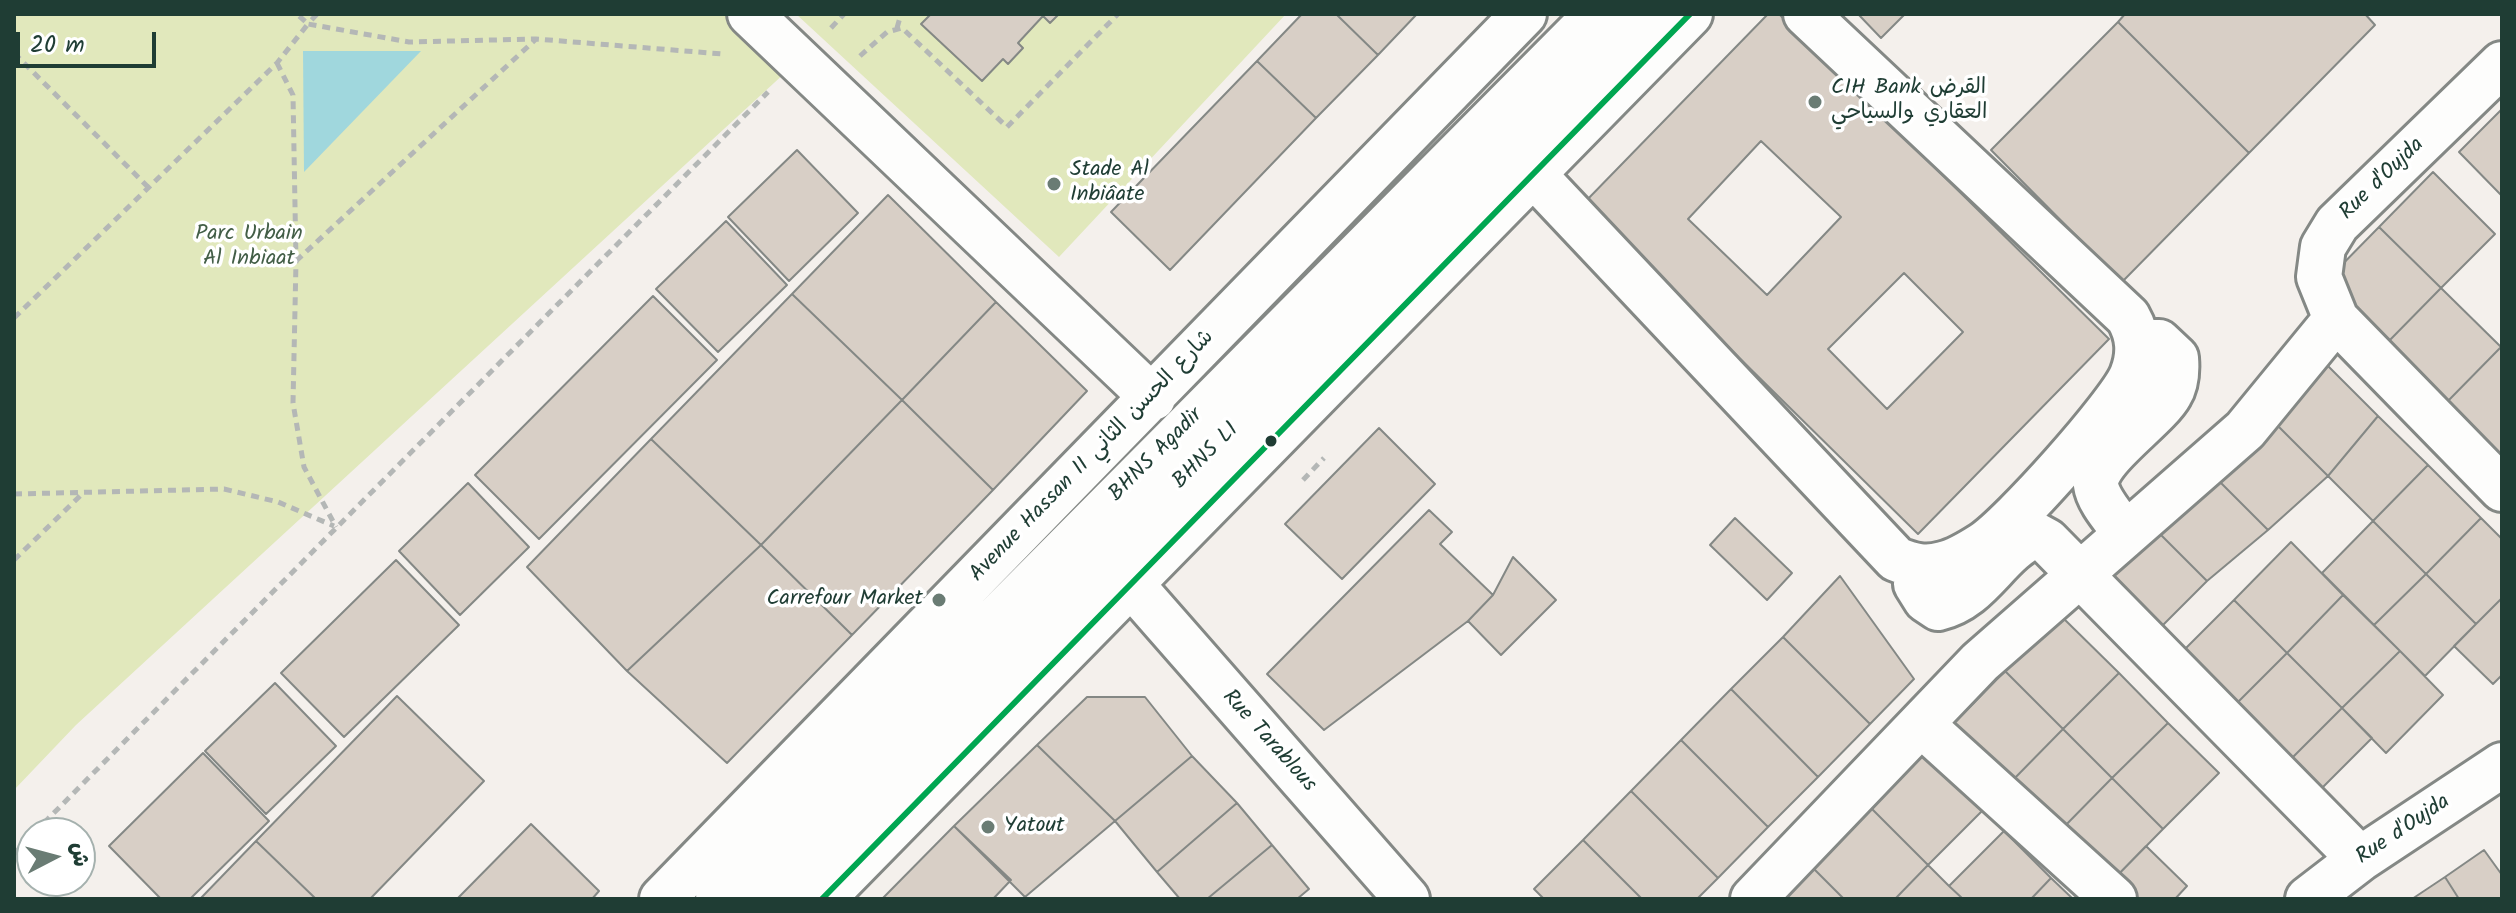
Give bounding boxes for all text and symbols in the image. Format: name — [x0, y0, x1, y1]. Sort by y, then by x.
scale bar — [20, 16, 160, 66]
text: 20 m — [30, 26, 85, 65]
place label: CIH Bank القرض العقاري والسياحي — [1831, 76, 1987, 128]
marker: CIH Bank القرض العقاري والسياحي — [1806, 93, 1824, 111]
street label: Rue d'Oujda — [2335, 133, 2431, 227]
place label: Stade Al Inbiâate — [1070, 158, 1149, 210]
marker: Stade Al Inbiâate — [1045, 175, 1063, 193]
park label: Parc Urbain Al Inbiaat — [195, 222, 303, 274]
street label: Avenue Hassan II شارع الحسن الثاني — [965, 325, 1221, 589]
street label: BHNS Agadir — [1105, 404, 1209, 508]
street label: BHNS L1 — [1168, 418, 1246, 496]
unlabelled marker — [1263, 433, 1279, 449]
place label: Carrefour Market — [766, 587, 923, 613]
marker: Carrefour Market — [930, 591, 948, 609]
street label: Rue Tarablous — [1215, 685, 1321, 799]
street label: Rue d'Oujda — [2352, 790, 2456, 872]
place label: Yatout — [1004, 814, 1065, 840]
north arrow — [16, 817, 96, 897]
marker: Yatout — [979, 818, 997, 836]
text: ش — [60, 841, 97, 869]

